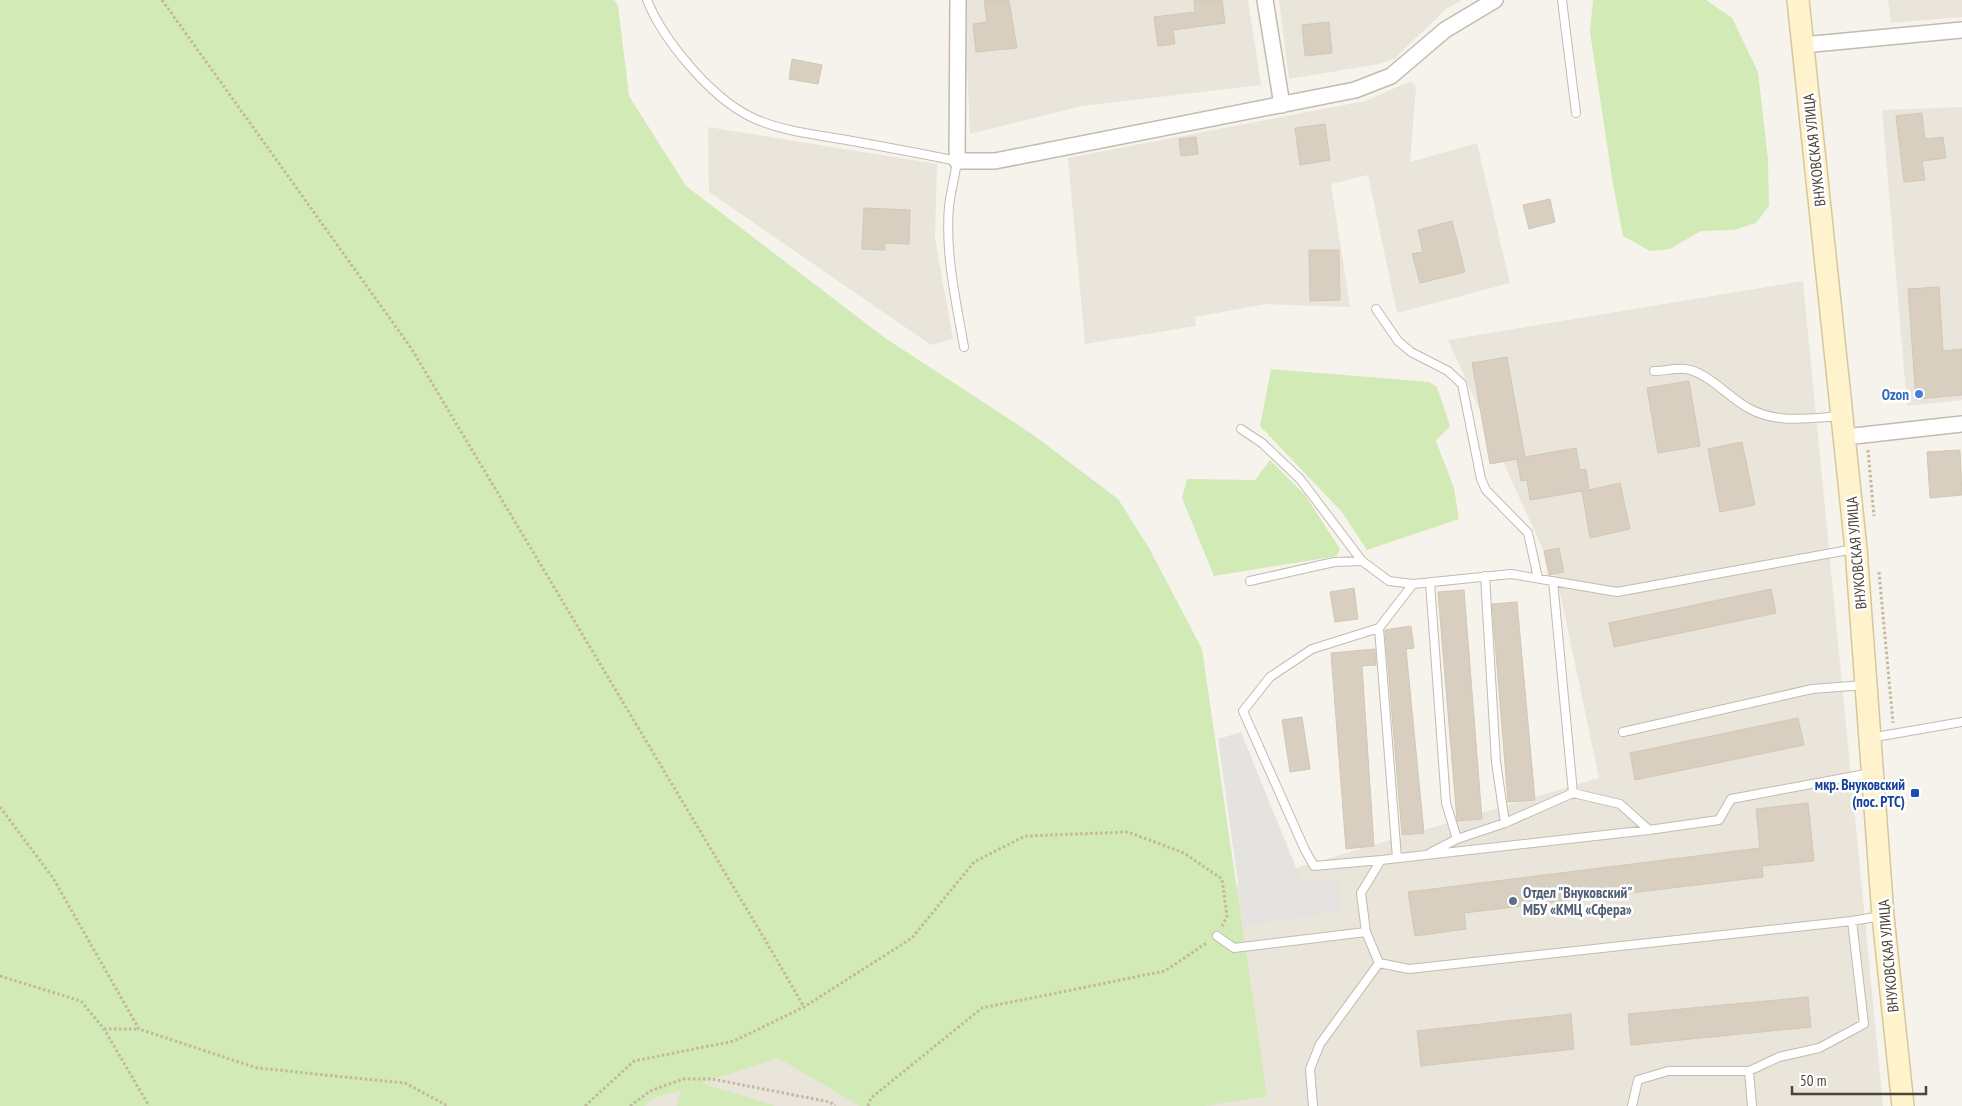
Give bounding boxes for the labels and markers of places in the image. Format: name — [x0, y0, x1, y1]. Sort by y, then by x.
place label: Ozon — [1882, 385, 1909, 404]
marker: Ozon — [1913, 388, 1925, 400]
place label: мкр. Внуковский (пос. РТС) — [1815, 775, 1905, 811]
marker: мкр. Внуковский (пос. РТС) — [1909, 787, 1921, 799]
place label: Отдел "Внуковский" МБУ «КМЦ «Сфера» — [1523, 883, 1632, 919]
marker: Отдел "Внуковский" МБУ «КМЦ «Сфера» — [1507, 895, 1519, 907]

